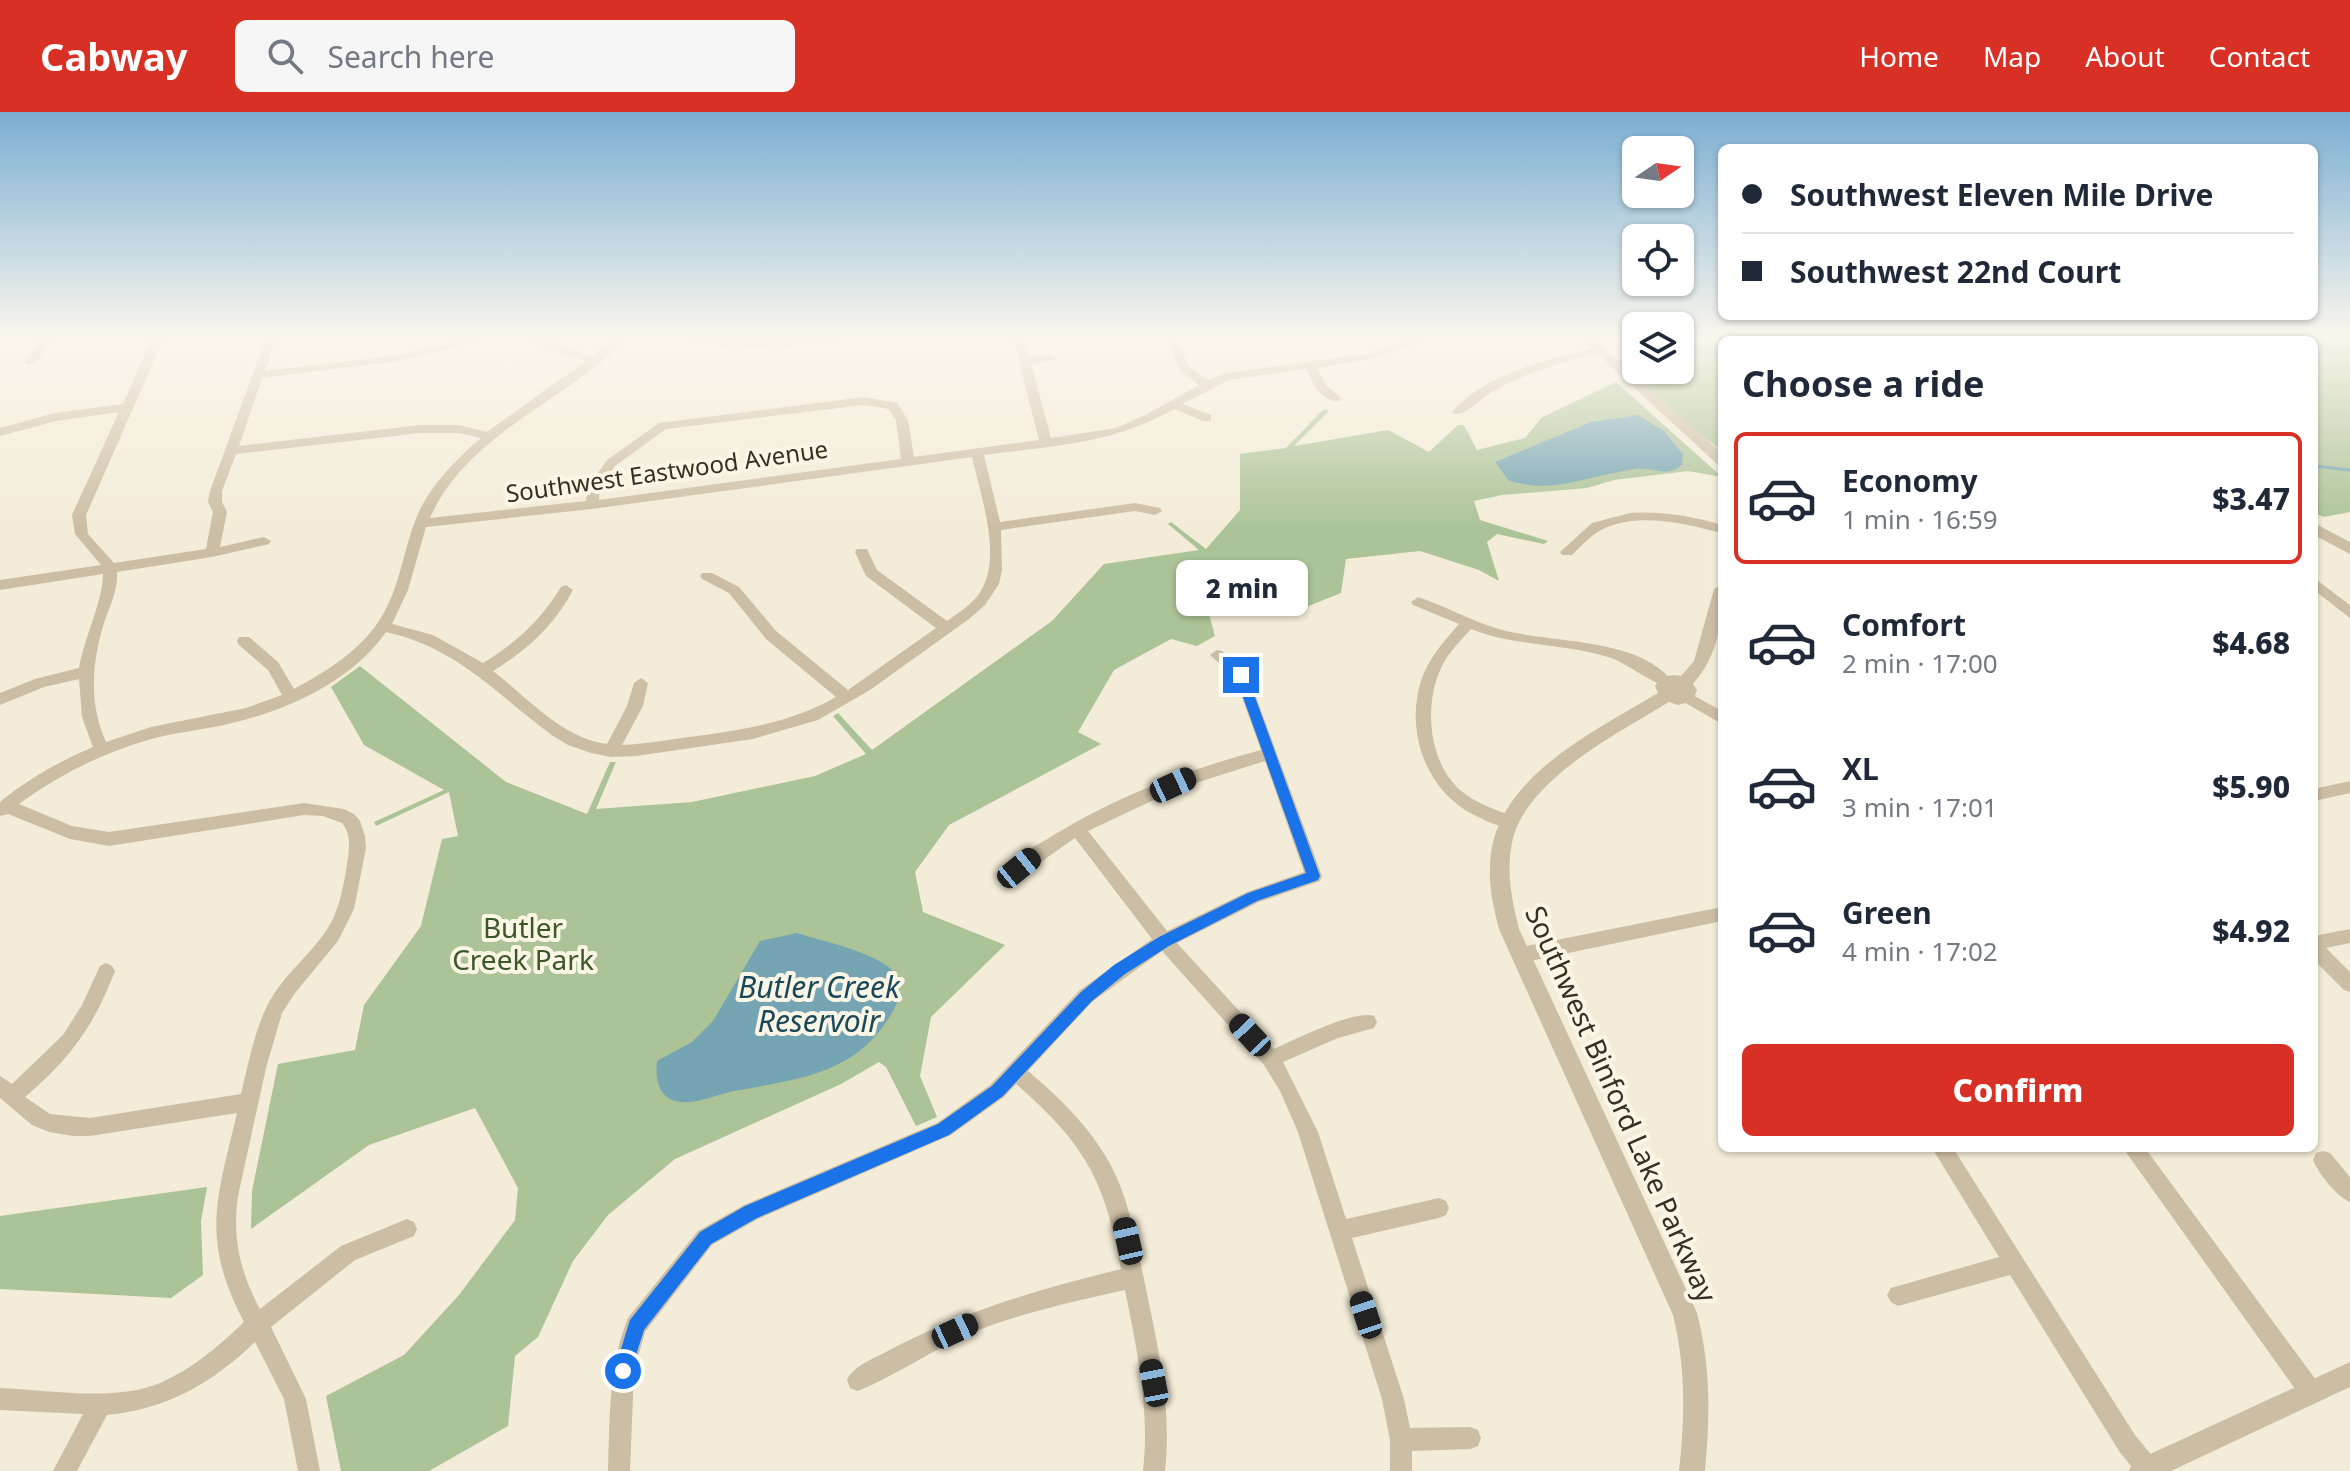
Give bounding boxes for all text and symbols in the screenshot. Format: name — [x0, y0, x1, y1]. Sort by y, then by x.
search box — [235, 20, 795, 92]
text: Cabway — [40, 30, 187, 82]
icon: search — [263, 34, 307, 78]
text: Search here — [327, 36, 494, 77]
text: Home — [1859, 37, 1939, 75]
text: Map — [1983, 37, 2041, 75]
text: About — [2085, 37, 2165, 75]
text: Contact — [2209, 37, 2310, 75]
north arrow — [1622, 136, 1694, 208]
map controls — [1622, 136, 1694, 384]
text: Southwest Eleven Mile Drive — [1790, 174, 2213, 215]
button: locate — [1622, 224, 1694, 296]
text: Southwest 22nd Court — [1790, 251, 2121, 292]
button: layers — [1622, 312, 1694, 384]
text: Choose a ride — [1742, 359, 1984, 408]
street label: Southwest Eastwood Avenue — [504, 432, 830, 509]
text: Economy — [1842, 460, 1978, 501]
icon: car — [1746, 462, 1818, 534]
text: $3.47 — [2212, 478, 2290, 519]
text: 1 min · 16:59 — [1842, 501, 1998, 537]
callout: 2 min — [1175, 559, 1307, 615]
text: 2 min — [1206, 570, 1278, 606]
text: Comfort — [1842, 604, 1966, 645]
icon: car — [1746, 606, 1818, 678]
text: $4.68 — [2212, 622, 2290, 663]
text: 2 min · 17:00 — [1842, 645, 1998, 681]
route end — [1223, 657, 1259, 693]
text: XL — [1842, 748, 1879, 789]
icon: car — [1746, 750, 1818, 822]
car — [1146, 764, 1200, 806]
text: $5.90 — [2212, 766, 2290, 807]
text: 3 min · 17:01 — [1842, 789, 1998, 825]
car — [993, 844, 1045, 892]
text: Green — [1842, 892, 1932, 933]
icon: car — [1746, 894, 1818, 966]
street label: Southwest Binford Lake Parkway — [1517, 899, 1727, 1308]
park label: Butler Creek Park — [452, 908, 594, 978]
text: $4.92 — [2212, 910, 2290, 951]
text: 4 min · 17:02 — [1842, 933, 1998, 969]
water label: Butler Creek Reservoir — [738, 966, 901, 1041]
car — [1225, 1009, 1275, 1061]
button: Confirm — [1742, 1044, 2294, 1136]
car — [1111, 1215, 1145, 1267]
car — [1347, 1288, 1385, 1342]
car — [928, 1310, 982, 1352]
route start — [605, 1353, 641, 1389]
car — [1138, 1357, 1170, 1409]

